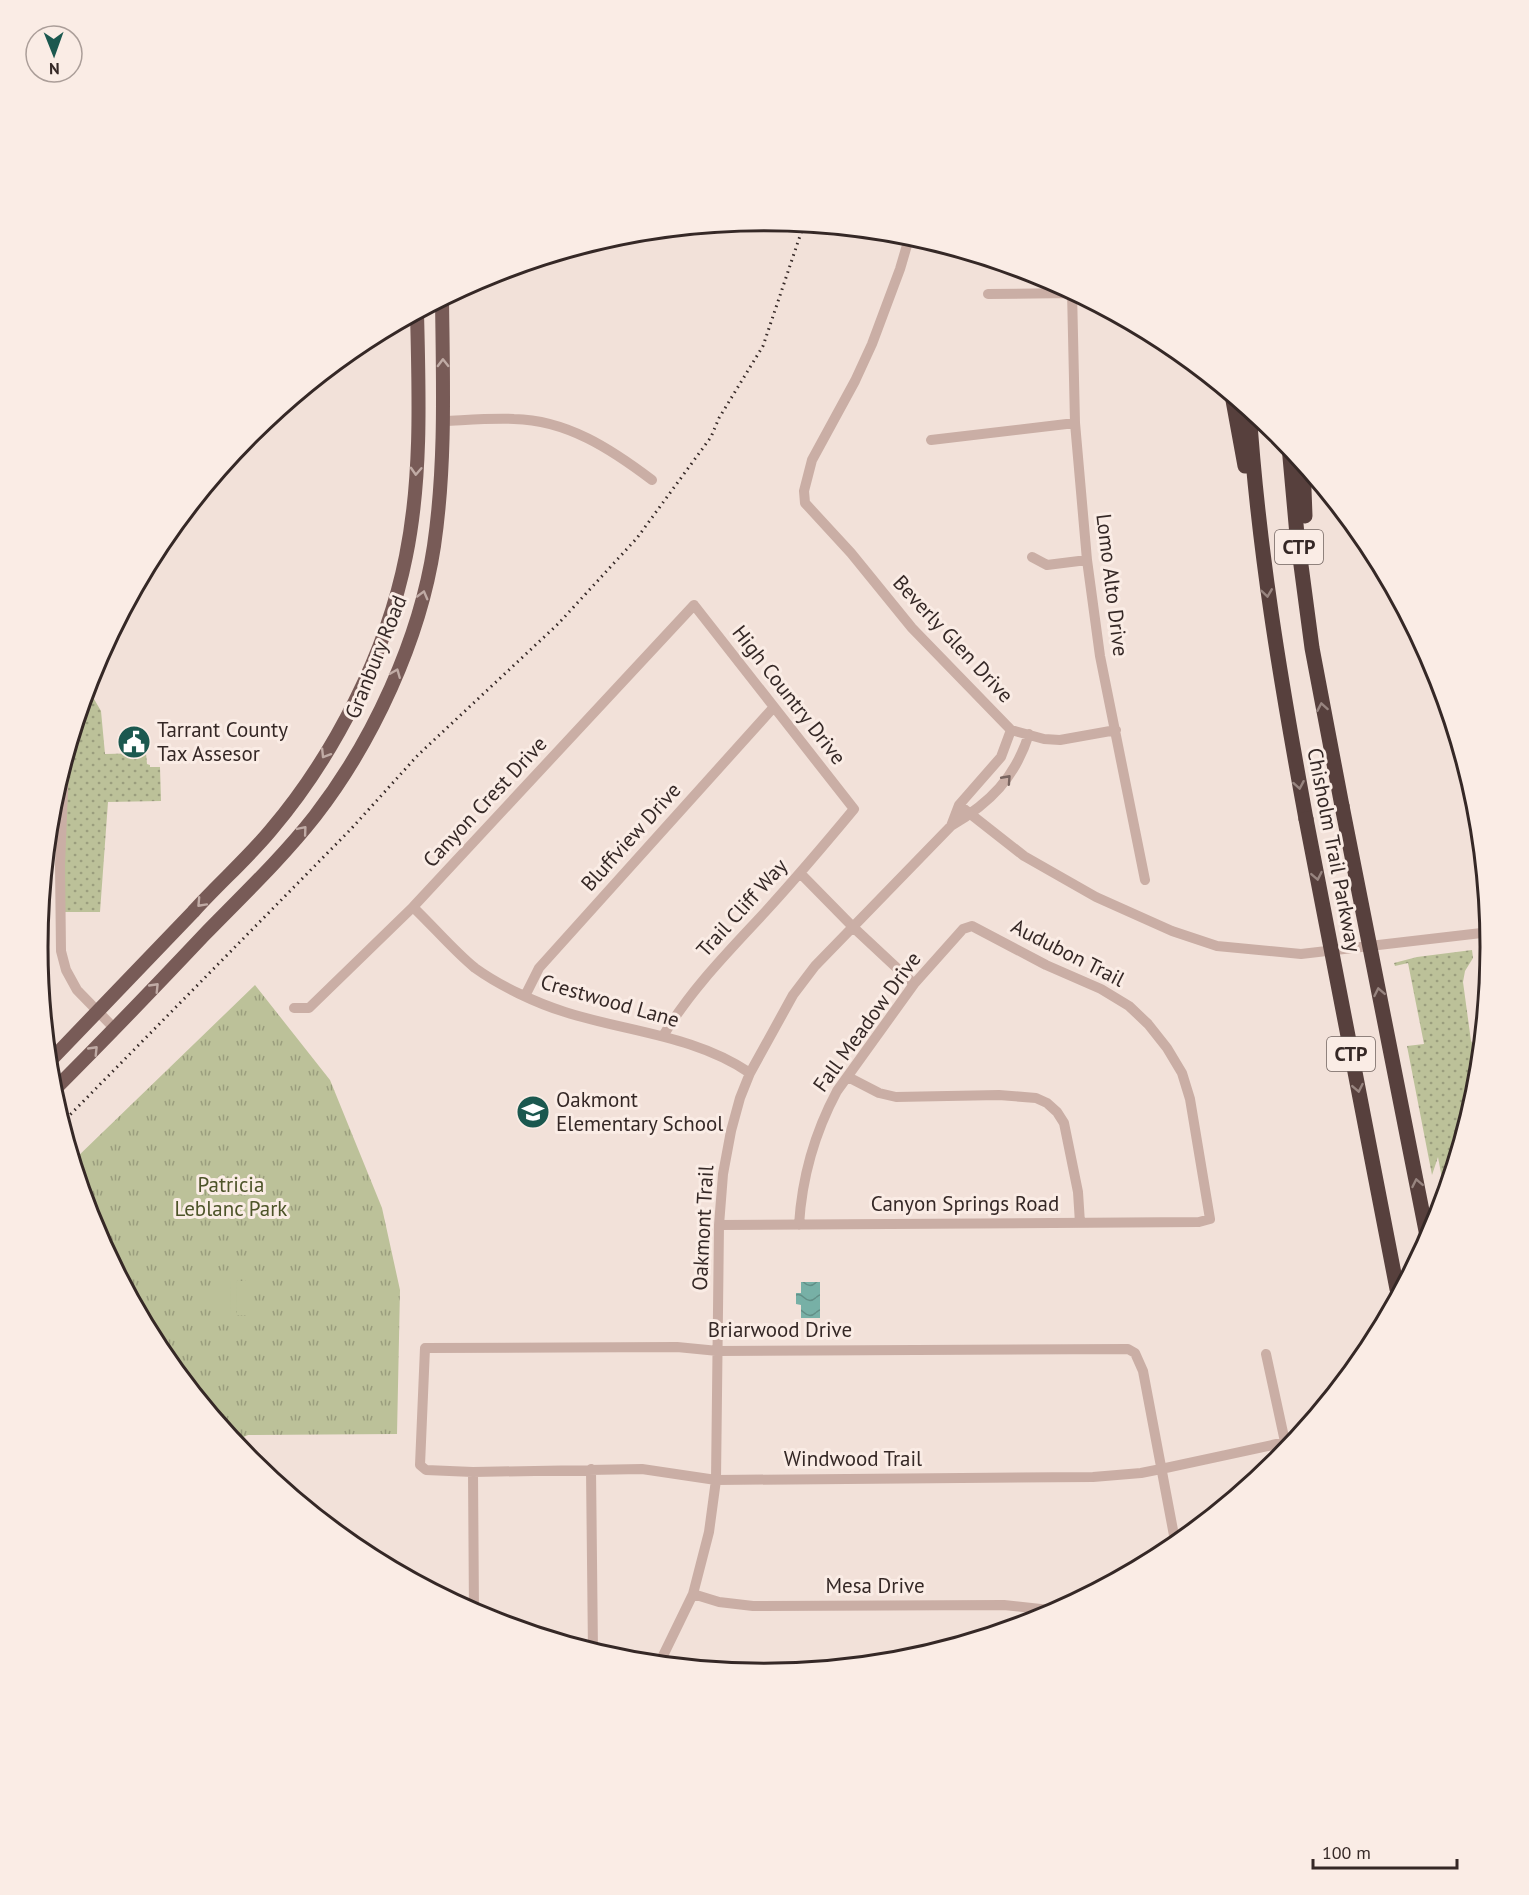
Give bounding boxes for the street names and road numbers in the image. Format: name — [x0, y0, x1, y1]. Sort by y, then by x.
street label: Lomo Alto Drive — [1090, 512, 1135, 658]
road number: CTP — [1275, 530, 1323, 564]
street label: Beverly Glen Drive — [887, 569, 1019, 708]
street label: Granbury Road — [339, 591, 413, 723]
street label: High Country Drive — [727, 620, 852, 770]
street label: Canyon Crest Drive — [417, 730, 552, 873]
street label: Chisholm Trail Parkway — [1301, 746, 1368, 955]
street label: Bluffview Drive — [575, 777, 686, 897]
street label: Trail Cliff Way — [690, 853, 793, 963]
street label: Audubon Trail — [1007, 912, 1130, 993]
street label: Fall Meadow Drive — [807, 946, 927, 1097]
street label: Crestwood Lane — [538, 968, 683, 1033]
road number: CTP — [1327, 1037, 1375, 1071]
street label: Oakmont Trail — [686, 1165, 719, 1291]
street label: Canyon Springs Road — [871, 1190, 1059, 1217]
street label: Briarwood Drive — [708, 1316, 852, 1343]
street label: Windwood Trail — [784, 1445, 922, 1472]
street label: Mesa Drive — [825, 1572, 925, 1599]

